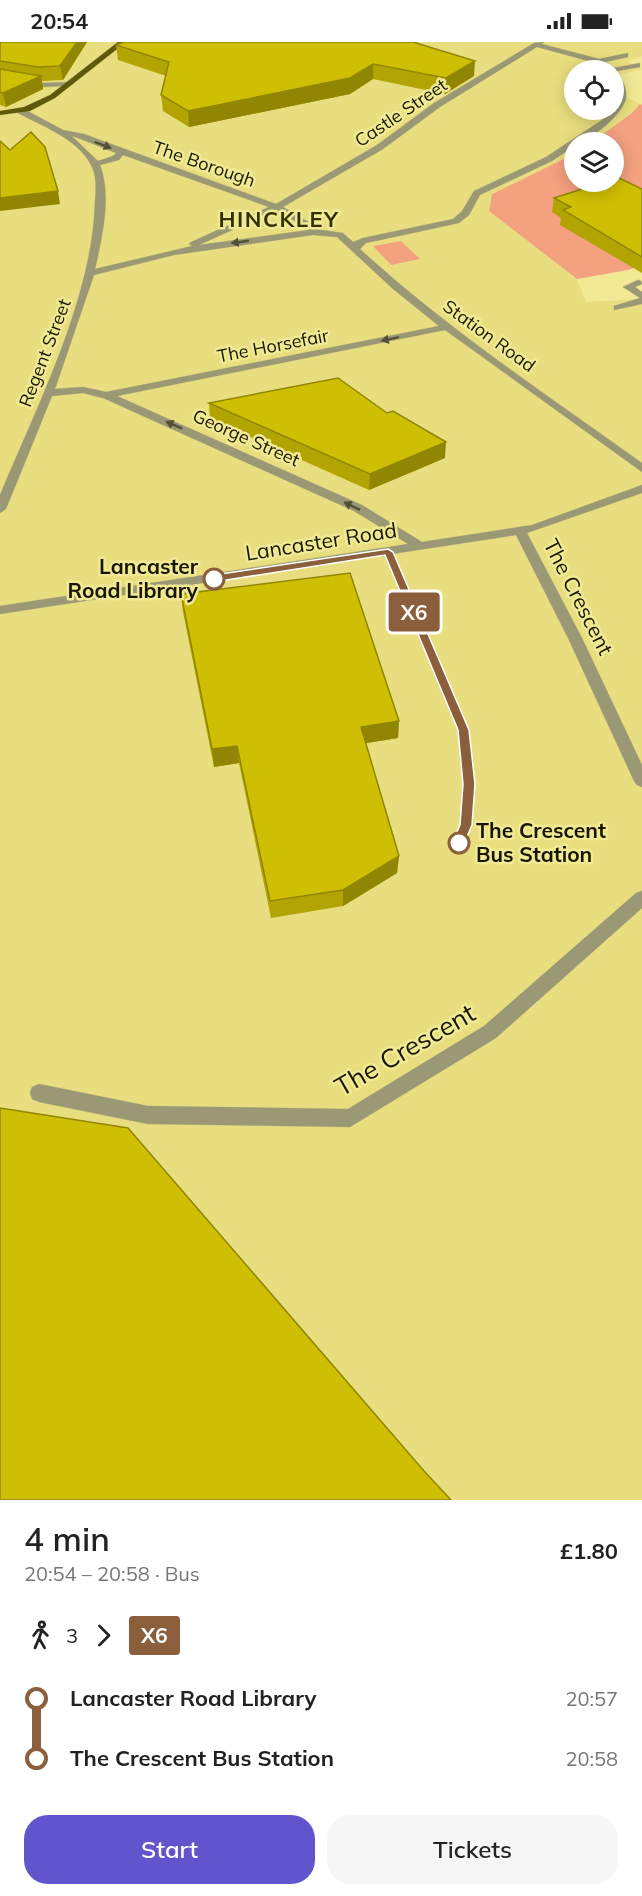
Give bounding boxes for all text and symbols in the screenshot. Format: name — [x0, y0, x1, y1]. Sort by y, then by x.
text: 20:54 — [30, 7, 88, 35]
map controls — [564, 60, 624, 192]
button: locate — [564, 60, 624, 120]
street label: Castle Street — [350, 73, 451, 152]
button: layers — [564, 132, 624, 192]
street label: The Borough — [150, 135, 258, 192]
one-way arrow — [94, 141, 112, 150]
district label: HINCKLEY — [219, 205, 339, 233]
one-way arrow — [231, 237, 250, 246]
street label: Station Road — [439, 294, 540, 377]
street label: Regent Street — [13, 295, 76, 410]
street label: The Horsefair — [215, 323, 331, 368]
one-way arrow — [380, 335, 399, 344]
street label: George Street — [189, 404, 303, 471]
one-way arrow — [165, 420, 183, 430]
one-way arrow — [343, 501, 360, 510]
street label: Lancaster Road — [243, 516, 398, 566]
street label: The Crescent — [539, 534, 619, 659]
place label: Lancaster Road Library — [68, 553, 199, 603]
marker: Lancaster Road Library — [203, 568, 225, 590]
line badge: X6 — [387, 592, 441, 632]
text: X6 — [401, 599, 427, 625]
place label: The Crescent Bus Station — [476, 817, 606, 867]
marker: The Crescent Bus Station — [448, 832, 470, 854]
street label: The Crescent — [328, 996, 481, 1103]
text: 4 min — [24, 1518, 110, 1559]
text: £1.80 — [560, 1537, 618, 1565]
text: 20:54 – 20:58 · Bus — [24, 1561, 200, 1586]
icon: walk — [24, 1619, 57, 1652]
icon: forward — [87, 1619, 120, 1652]
text: X6 — [141, 1622, 168, 1648]
text: 3 — [66, 1623, 78, 1648]
text: Lancaster Road Library — [70, 1684, 316, 1712]
text: 20:57 — [565, 1686, 618, 1711]
text: The Crescent Bus Station — [70, 1744, 334, 1772]
text: 20:58 — [565, 1746, 618, 1771]
button: Start — [24, 1815, 315, 1884]
button: Tickets — [327, 1815, 618, 1884]

